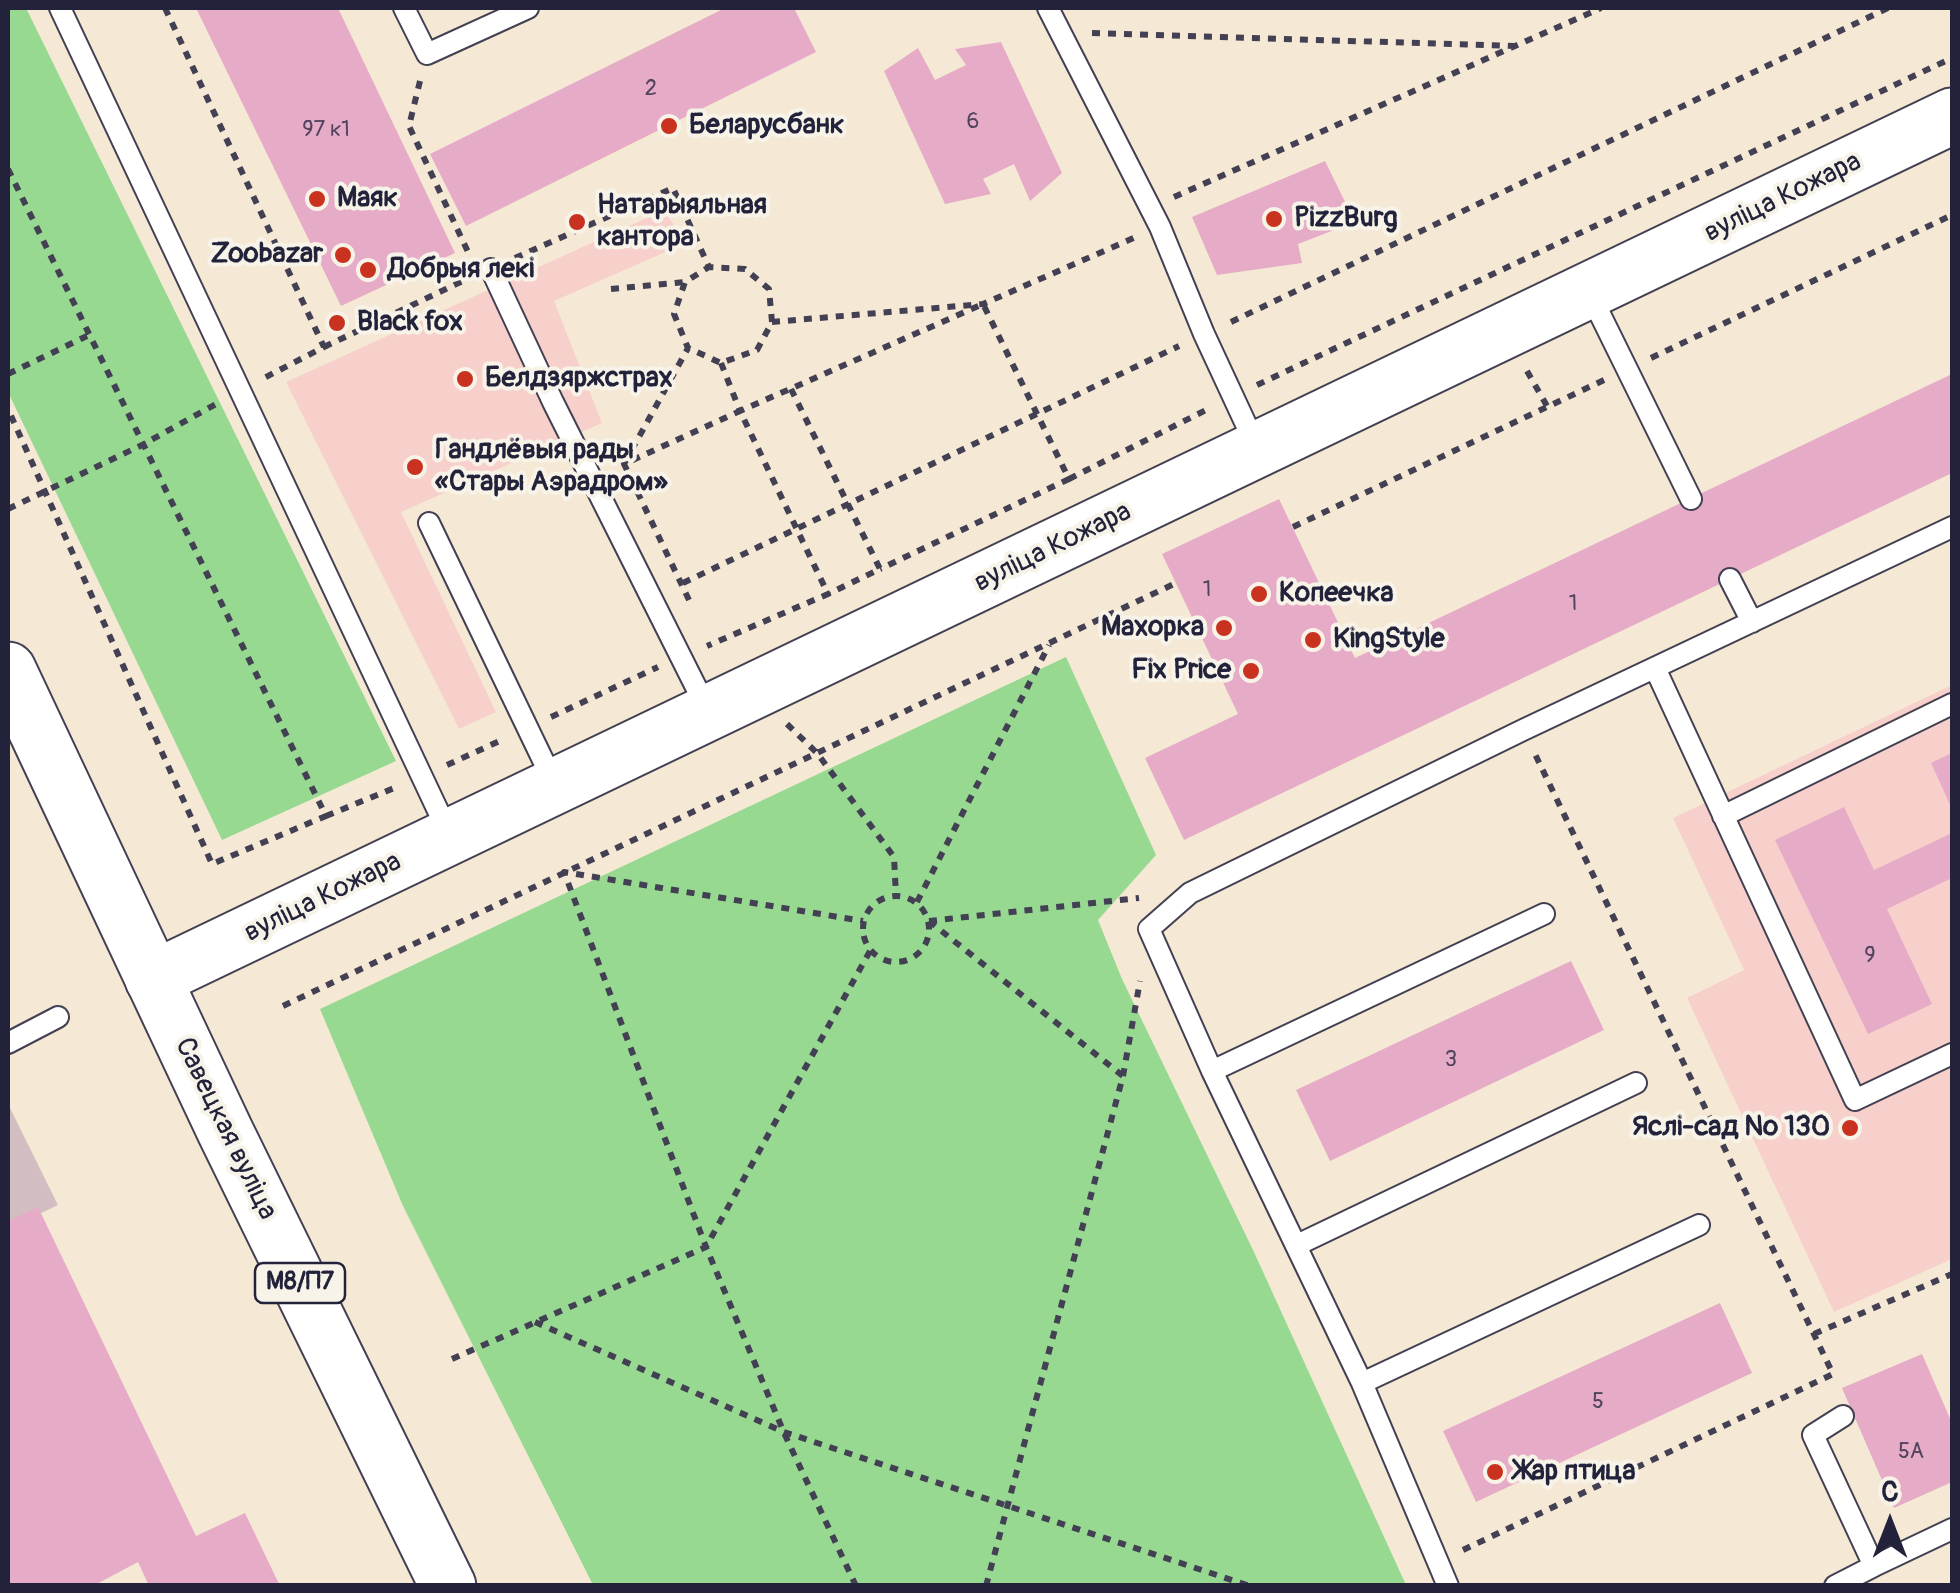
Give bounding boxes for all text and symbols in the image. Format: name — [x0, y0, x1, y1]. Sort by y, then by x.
house number: 2 — [645, 76, 657, 102]
place label: Беларусбанк — [689, 109, 844, 143]
house number: 6 — [967, 109, 979, 135]
marker: Беларусбанк — [658, 115, 680, 137]
house number: 97 к1 — [302, 117, 350, 143]
street label: вуліца Кожара — [1699, 146, 1867, 250]
place label: Маяк — [337, 182, 398, 216]
marker: Маяк — [306, 188, 328, 210]
place label: Натарыяльная кантора — [597, 189, 767, 255]
place label: PizzBurg — [1294, 202, 1398, 236]
marker: PizzBurg — [1263, 208, 1285, 230]
marker: Натарыяльная кантора — [566, 211, 588, 233]
place label: Zoobazar — [211, 238, 323, 272]
marker: Zoobazar — [332, 244, 354, 266]
place label: Добрыя лекі — [388, 253, 534, 287]
marker: Добрыя лекі — [357, 259, 379, 281]
place label: Black fox — [357, 306, 463, 340]
marker: Black fox — [326, 312, 348, 334]
place label: Белдзяржстрах — [485, 362, 673, 396]
marker: Белдзяржстрах — [454, 368, 476, 390]
place label: Гандлёвыя рады «Стары Аэрадром» — [435, 434, 668, 500]
marker: Гандлёвыя рады «Стары Аэрадром» — [404, 456, 426, 478]
street label: вуліца Кожара — [969, 496, 1137, 600]
house number: 1 — [1203, 577, 1211, 603]
place label: Копеечка — [1279, 577, 1394, 611]
marker: Копеечка — [1248, 583, 1270, 605]
house number: 1 — [1569, 591, 1577, 617]
place label: Махорка — [1101, 611, 1204, 645]
marker: Махорка — [1213, 617, 1235, 639]
place label: KingStyle — [1333, 623, 1445, 657]
marker: KingStyle — [1302, 629, 1324, 651]
place label: Fix Price — [1131, 654, 1231, 688]
marker: Fix Price — [1240, 660, 1262, 682]
street label: вуліца Кожара — [239, 846, 407, 950]
house number: 9 — [1864, 943, 1876, 969]
street label: Савецкая вуліца — [166, 1033, 284, 1225]
house number: 3 — [1445, 1047, 1457, 1073]
place label: Яслі-сад № 130 — [1632, 1111, 1830, 1145]
marker: Яслі-сад № 130 — [1839, 1117, 1861, 1139]
road number: М8/П7 — [255, 1263, 345, 1303]
house number: 5 — [1592, 1389, 1604, 1415]
house number: 5А — [1898, 1439, 1924, 1465]
place label: Жар птица — [1515, 1455, 1635, 1489]
marker: Жар птица — [1484, 1461, 1506, 1483]
north arrow — [1840, 1473, 1940, 1573]
text: С — [1881, 1475, 1899, 1510]

